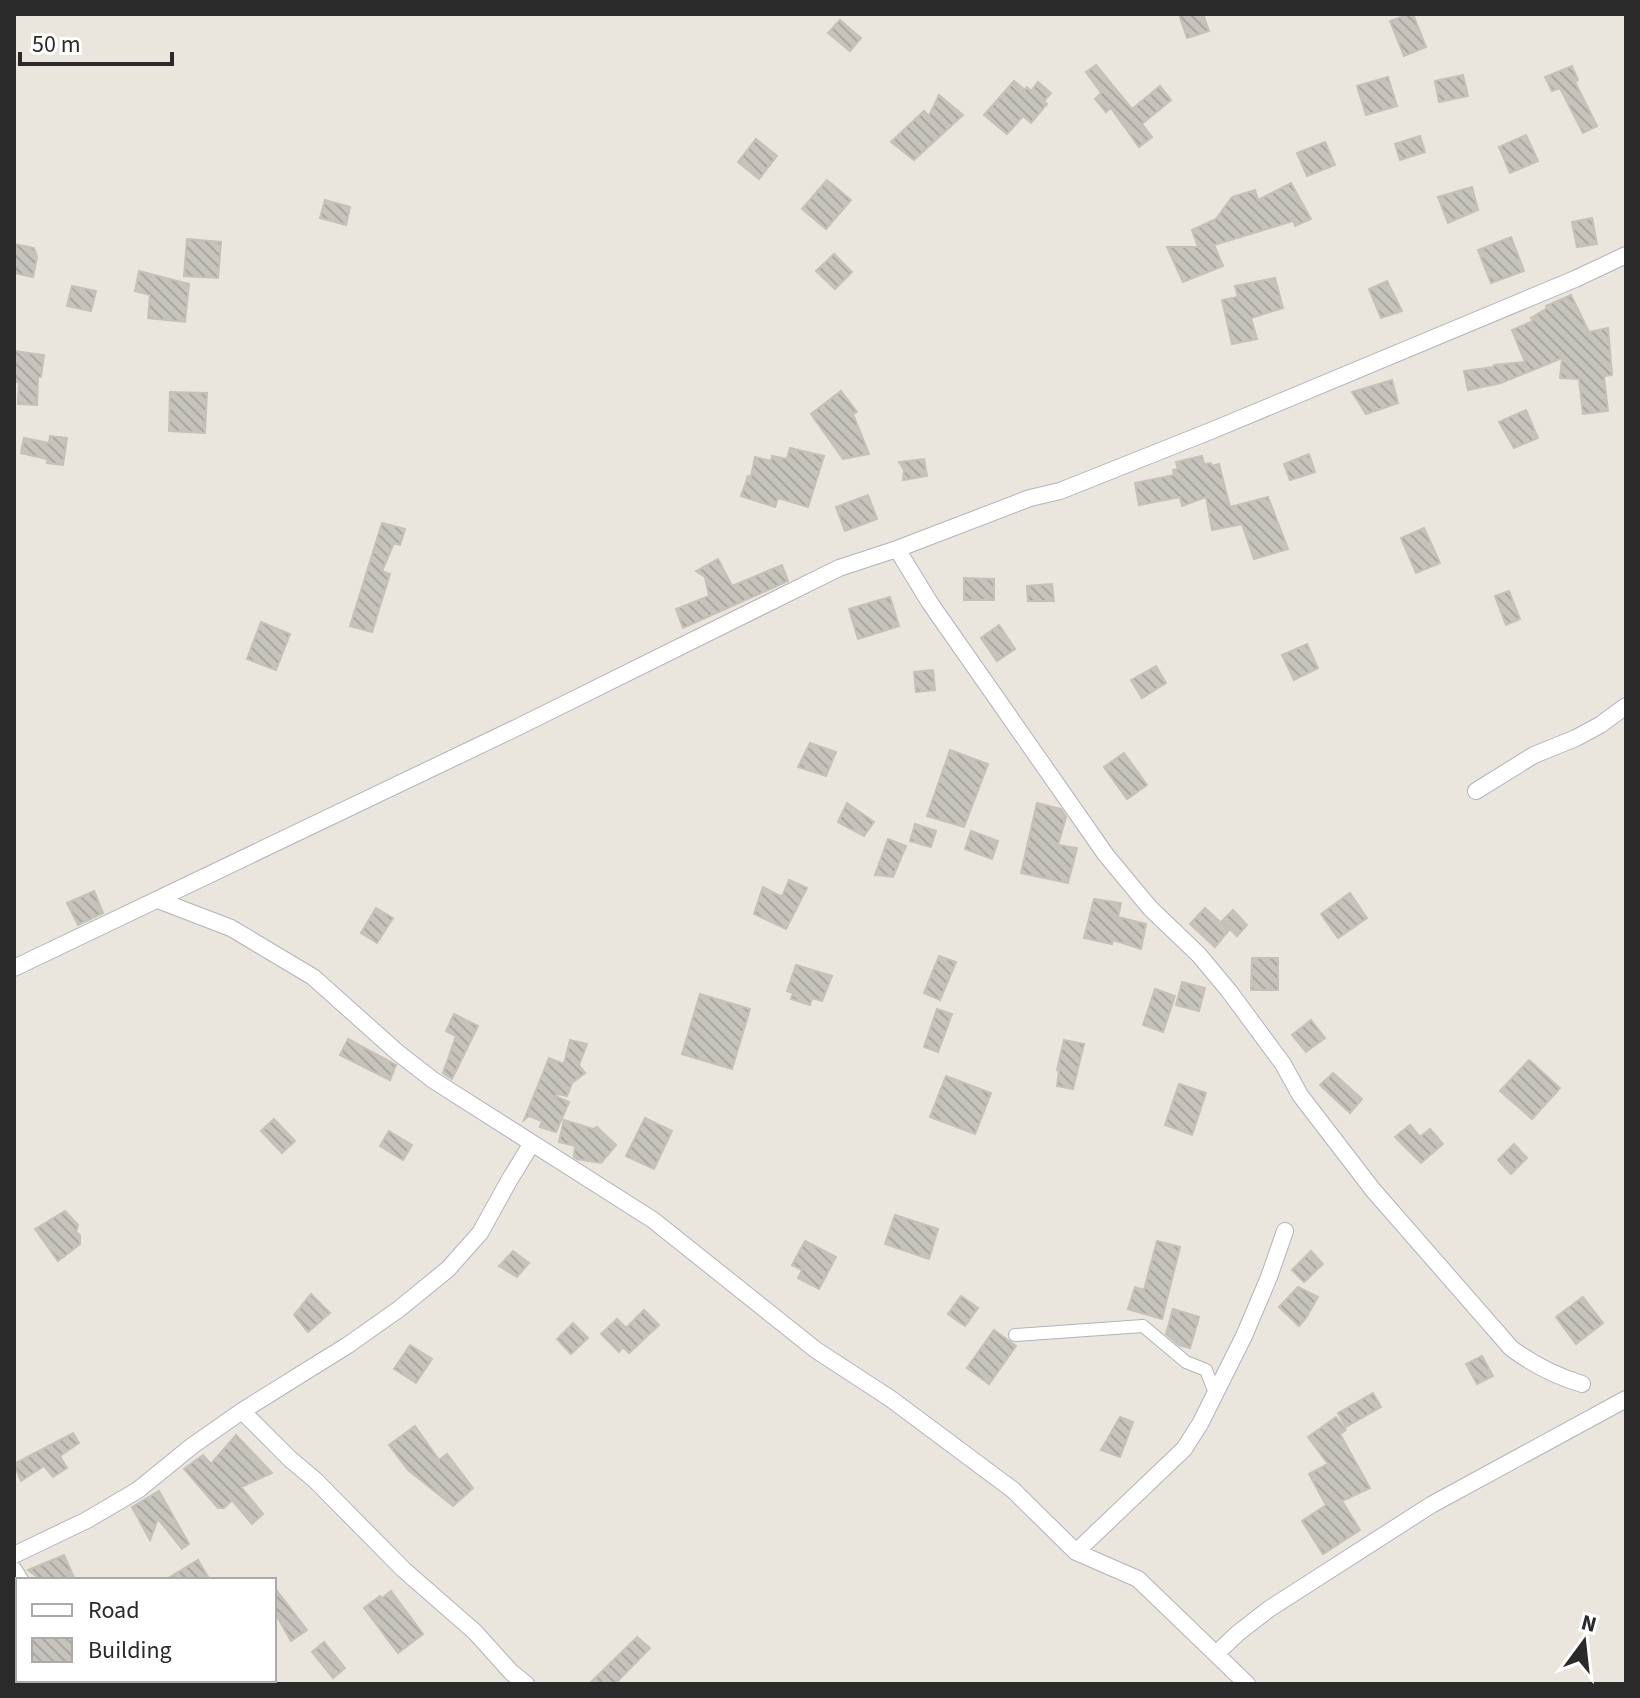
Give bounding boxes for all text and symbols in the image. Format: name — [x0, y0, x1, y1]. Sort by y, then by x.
scale bar — [20, 16, 172, 66]
text: 50 m — [32, 27, 81, 62]
legend — [16, 1578, 276, 1682]
text: Road — [88, 1593, 140, 1628]
north arrow — [1544, 1602, 1624, 1682]
text: N — [1578, 1606, 1600, 1641]
text: Building — [88, 1633, 172, 1668]

